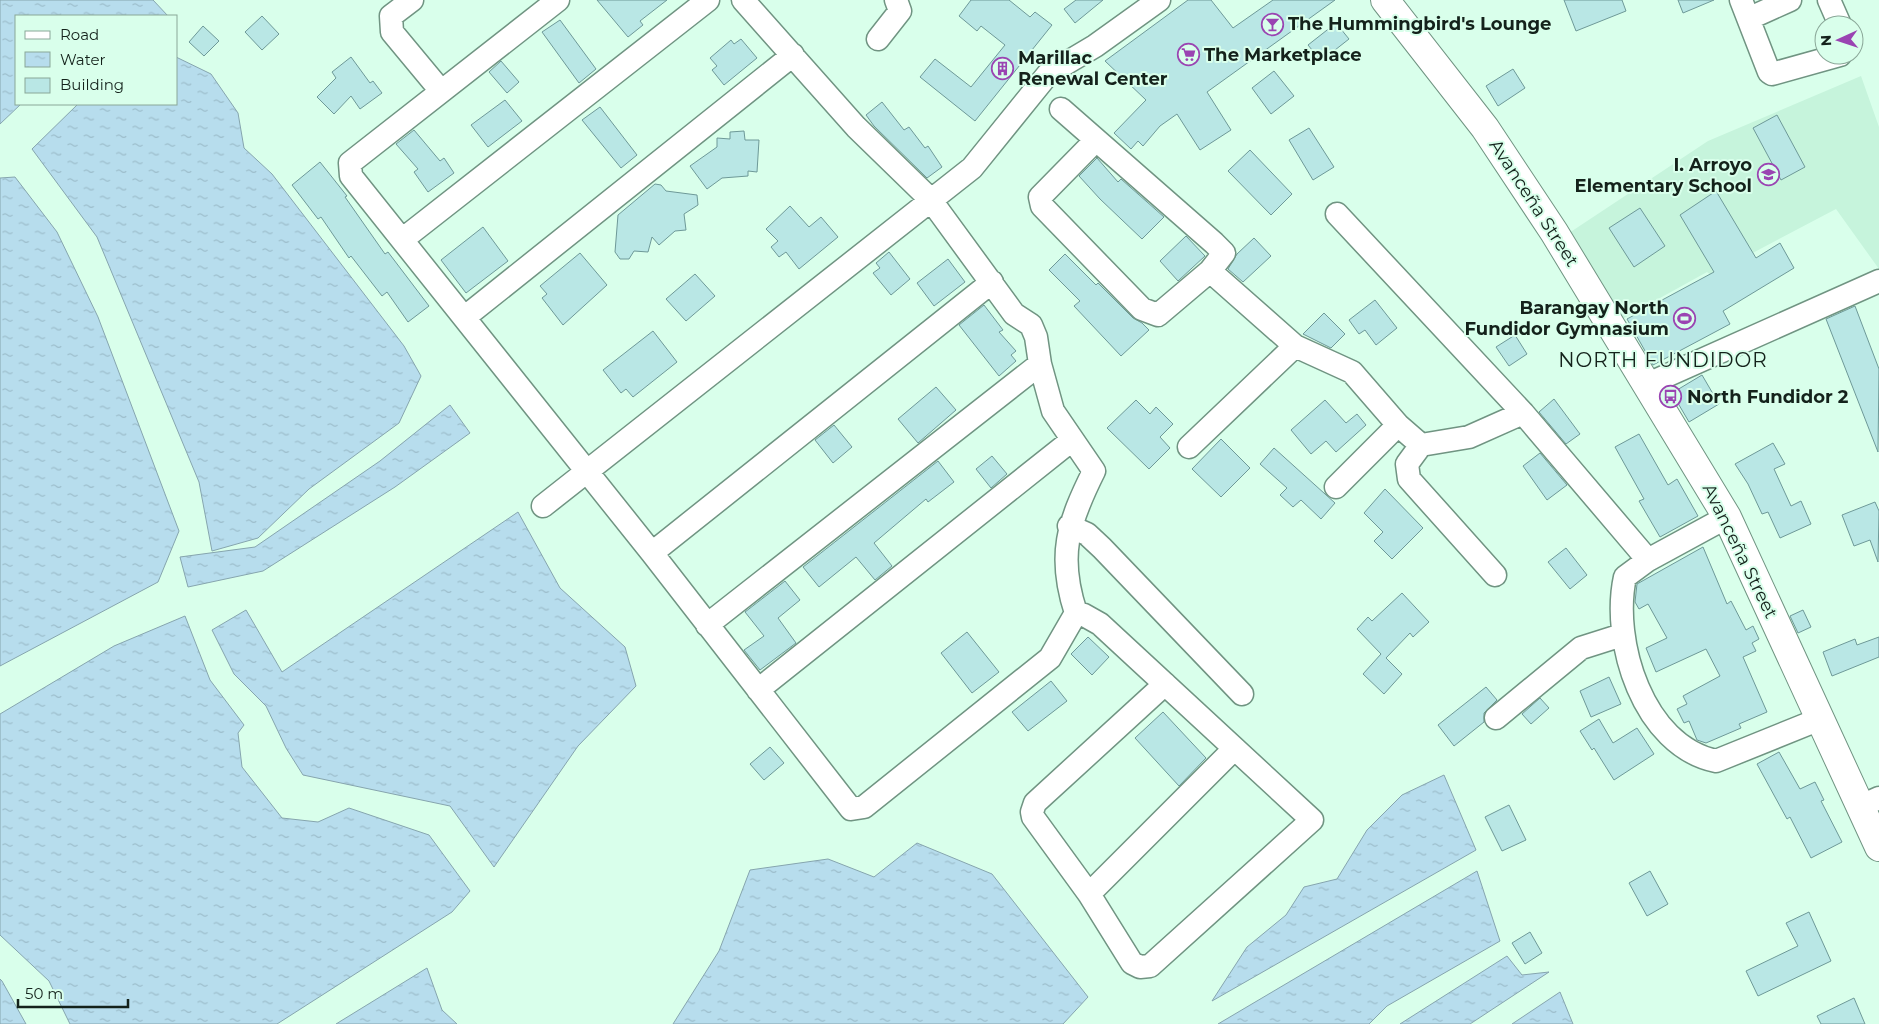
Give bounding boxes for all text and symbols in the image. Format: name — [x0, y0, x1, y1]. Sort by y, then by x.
bar icon: The Hummingbird's Lounge — [1260, 12, 1284, 36]
place label: The Hummingbird's Lounge — [1288, 13, 1551, 35]
legend — [15, 15, 178, 105]
north arrow — [1814, 15, 1864, 65]
text: Road — [60, 25, 99, 44]
text: N — [1817, 35, 1835, 47]
supermarket icon: The Marketplace — [1176, 43, 1200, 67]
place label: The Marketplace — [1204, 44, 1362, 66]
place label: Marillac Renewal Center — [1018, 47, 1168, 90]
text: Water — [60, 50, 106, 69]
building icon: Marillac Renewal Center — [990, 56, 1014, 80]
text: Building — [60, 75, 124, 94]
street label: Avanceña Street — [1485, 135, 1583, 271]
place label: I. Arroyo Elementary School — [1575, 154, 1752, 197]
school or university icon: I. Arroyo Elementary School — [1756, 163, 1780, 187]
place label: Barangay North Fundidor Gymnasium — [1465, 297, 1669, 340]
sports icon: Barangay North Fundidor Gymnasium — [1673, 306, 1697, 330]
district label: NORTH FUNDIDOR — [1558, 348, 1768, 372]
bus stop icon: North Fundidor 2 — [1659, 385, 1683, 409]
place label: North Fundidor 2 — [1687, 386, 1849, 408]
street label: Avanceña Street — [1698, 480, 1782, 622]
scale bar — [18, 976, 128, 1008]
text: 50 m — [25, 984, 63, 1003]

